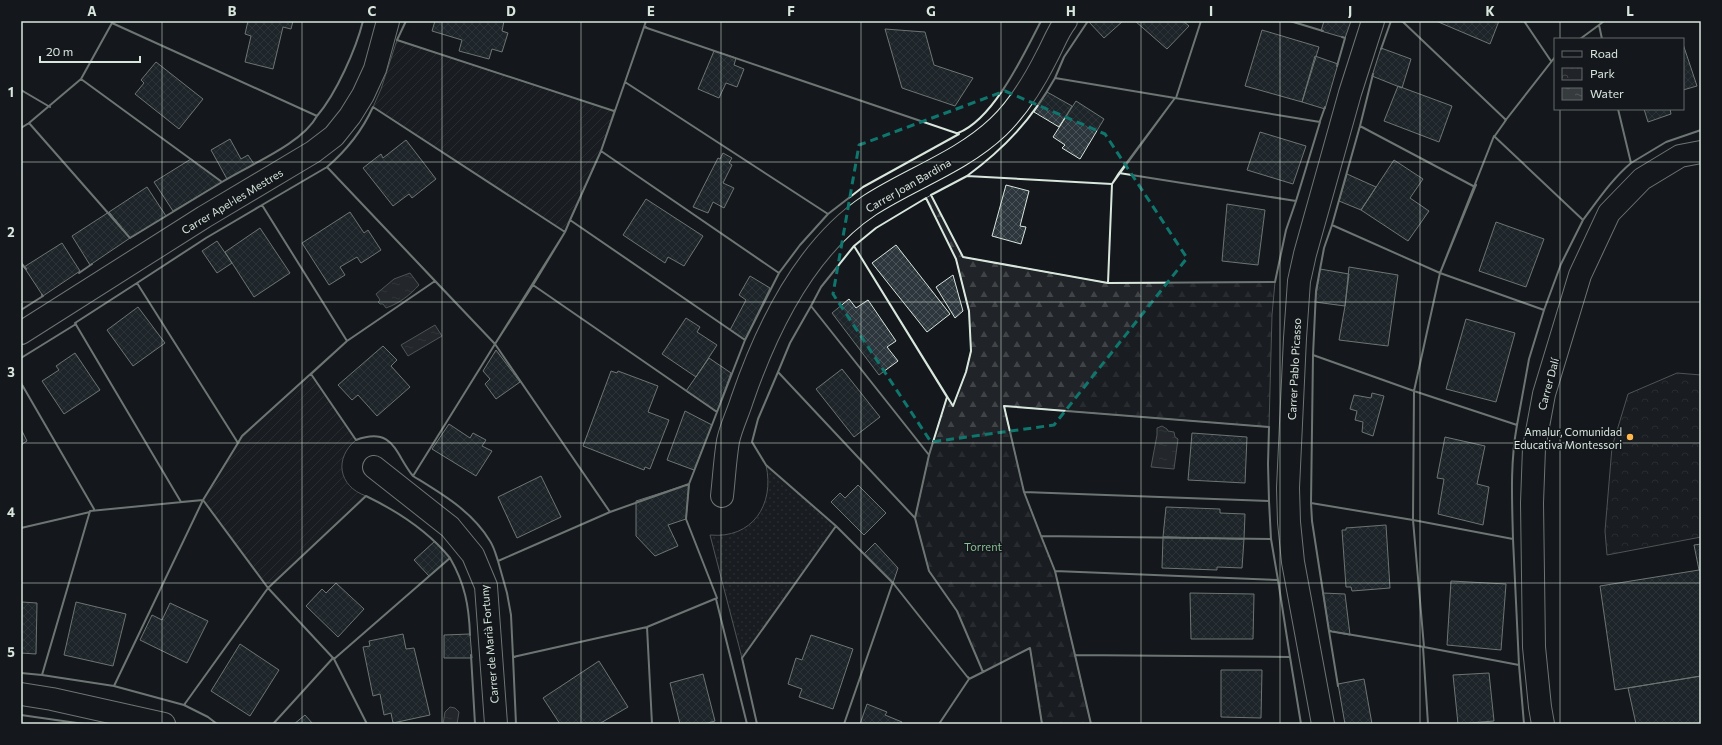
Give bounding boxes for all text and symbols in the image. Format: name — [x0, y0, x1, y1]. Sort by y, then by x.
text: A — [87, 3, 97, 19]
text: B — [228, 3, 237, 19]
text: C — [368, 3, 377, 19]
text: D — [506, 3, 516, 19]
text: E — [647, 3, 655, 19]
text: F — [787, 3, 795, 19]
text: G — [926, 3, 936, 19]
text: H — [1066, 3, 1076, 19]
text: I — [1209, 3, 1213, 19]
text: J — [1348, 3, 1352, 19]
text: K — [1485, 3, 1495, 19]
text: L — [1626, 3, 1634, 19]
scale bar — [40, 38, 140, 64]
legend — [1554, 38, 1684, 110]
text: 20 m — [46, 44, 73, 58]
text: Road — [1590, 46, 1618, 60]
text: Park — [1590, 66, 1616, 80]
text: 1 — [8, 84, 14, 100]
text: Water — [1590, 86, 1624, 100]
street label: Carrer Joan Bardina — [863, 155, 954, 216]
street label: Carrer Apel·les Mestres — [179, 166, 285, 236]
text: 2 — [7, 224, 15, 240]
street label: Carrer Pablo Picasso — [1285, 317, 1303, 420]
street label: Carrer Dalí — [1535, 355, 1562, 412]
text: 3 — [7, 364, 15, 380]
place label: Amalur, Comunidad Educativa Montessori — [1514, 425, 1622, 451]
marker: Amalur, Comunidad Educativa Montessori — [1625, 432, 1635, 442]
text: 4 — [7, 504, 15, 520]
park label: Torrent — [964, 540, 1002, 553]
street label: Carrer de Marià Fortuny — [477, 584, 501, 704]
text: 5 — [7, 644, 15, 660]

